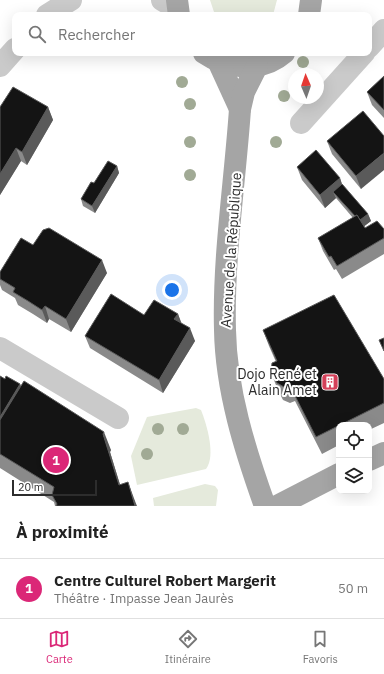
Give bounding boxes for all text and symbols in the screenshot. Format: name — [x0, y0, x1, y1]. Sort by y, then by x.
search box — [12, 12, 372, 56]
icon: search — [26, 23, 48, 45]
text: Rechercher — [58, 25, 135, 44]
north arrow — [288, 68, 324, 104]
street label: Avenue de la République — [217, 172, 245, 328]
your location — [162, 280, 182, 300]
place label: Dojo René et Alain Amet — [237, 365, 317, 399]
building icon: Dojo René et Alain Amet — [320, 372, 340, 392]
map controls — [336, 422, 372, 494]
button: locate — [336, 422, 372, 458]
pin: 1 — [43, 445, 69, 475]
button: layers — [336, 458, 372, 494]
scale bar — [12, 478, 97, 497]
text: 20 m — [18, 480, 43, 494]
text: À proximité — [16, 521, 109, 543]
text: Centre Culturel Robert Margerit — [54, 571, 276, 590]
text: 1 — [25, 580, 33, 597]
text: 50 m — [338, 580, 368, 597]
text: Théâtre · Impasse Jean Jaurès — [54, 590, 234, 607]
tab: Carte — [46, 628, 73, 666]
tab: Itinéraire — [165, 628, 211, 666]
tab: Favoris — [303, 628, 338, 666]

